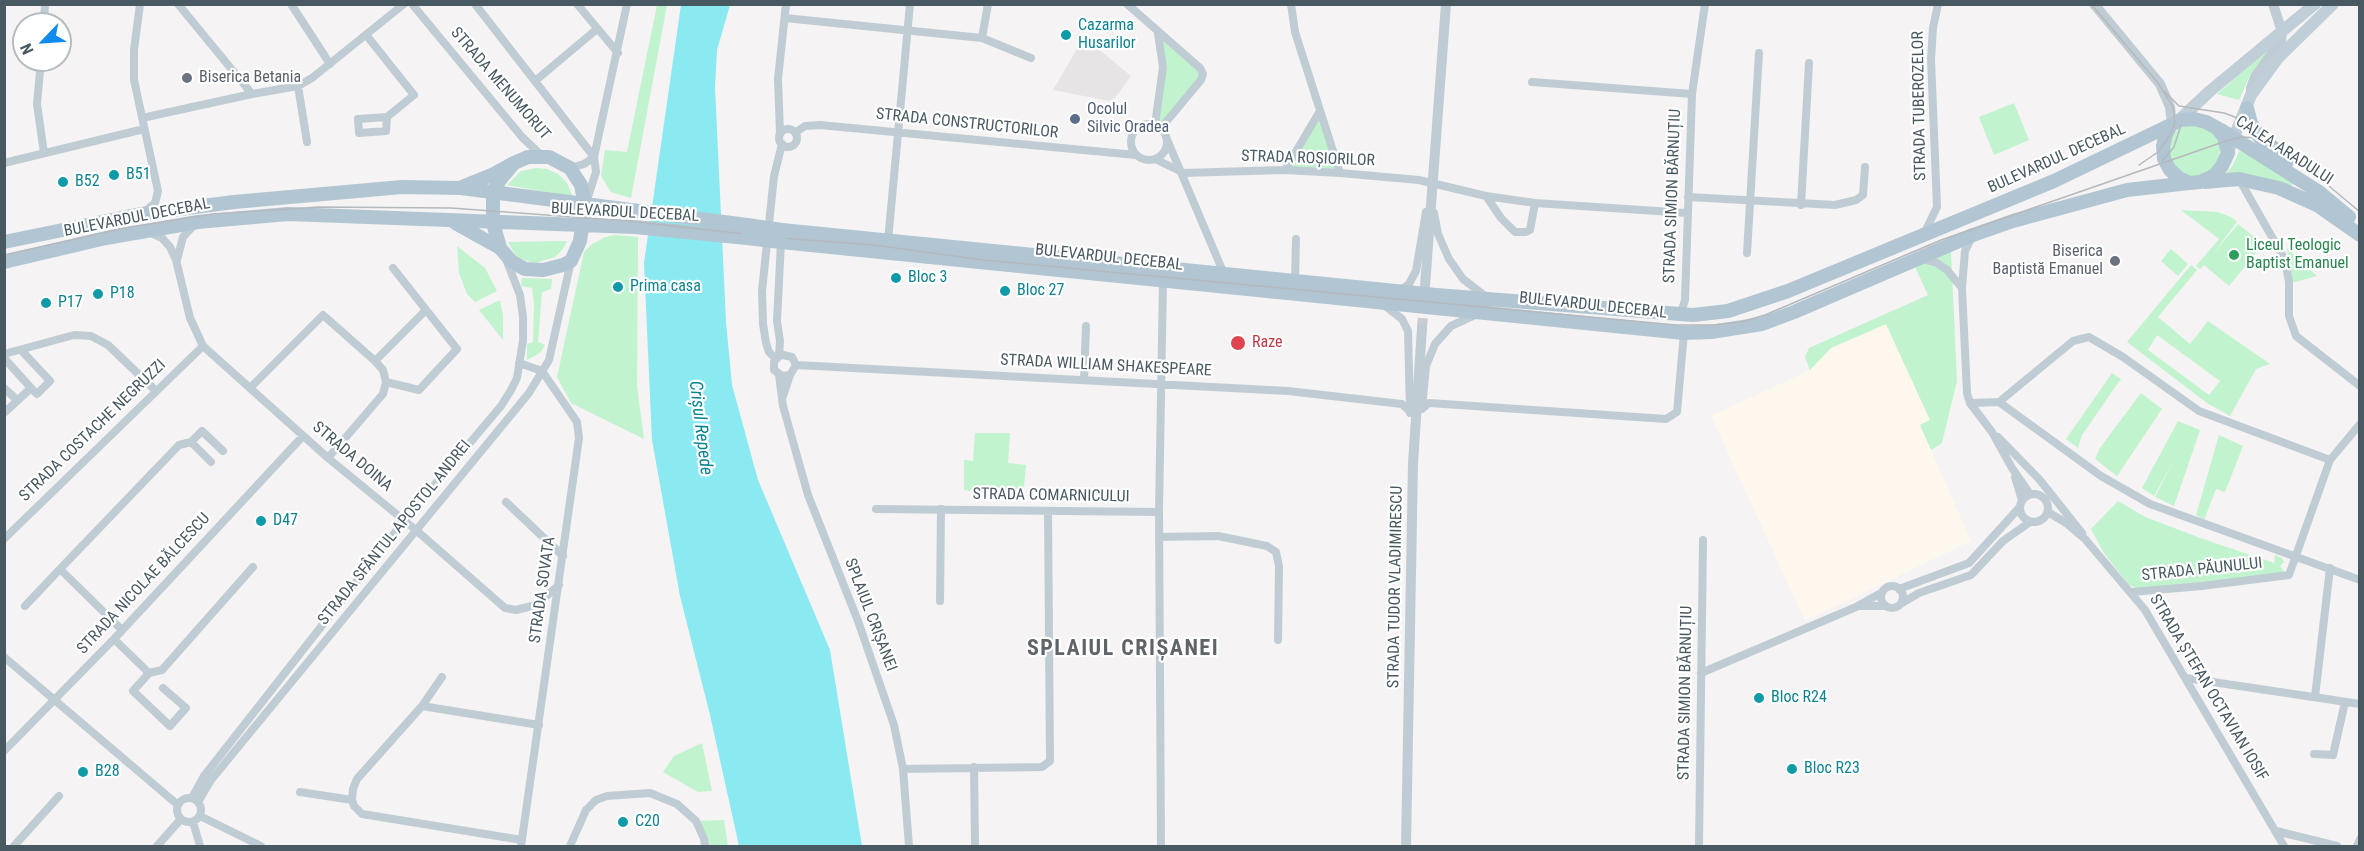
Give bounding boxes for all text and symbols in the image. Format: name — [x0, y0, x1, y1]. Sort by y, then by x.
north arrow — [12, 12, 72, 72]
place label: Cazarma Husarilor — [1078, 16, 1136, 54]
street label: STRADA MENUMORUT — [446, 24, 554, 144]
marker: Cazarma Husarilor — [1059, 28, 1073, 42]
street label: STRADA TUBEROZELOR — [1909, 31, 1931, 181]
text: N — [16, 41, 38, 57]
place label: Biserica Betania — [199, 68, 301, 88]
marker: Biserica Betania — [180, 71, 194, 85]
place label: Ocolul Silvic Oradea — [1087, 100, 1169, 138]
street label: STRADA CONSTRUCTORILOR — [875, 105, 1059, 143]
street label: STRADA SIMION BĂRNUȚIU — [1660, 108, 1686, 284]
marker: Ocolul Silvic Oradea — [1068, 112, 1082, 126]
street label: CALEA ARADULUI — [2232, 112, 2336, 190]
street label: BULEVARDUL DECEBAL — [1985, 120, 2129, 198]
street label: STRADA ROȘIORILOR — [1241, 147, 1375, 171]
place label: B51 — [126, 165, 151, 185]
marker: B51 — [107, 168, 121, 182]
place label: B52 — [75, 172, 100, 192]
marker: B52 — [56, 175, 70, 189]
street label: BULEVARDUL DECEBAL — [62, 194, 212, 242]
street label: BULEVARDUL DECEBAL — [550, 200, 700, 226]
place label: Liceul Teologic Baptist Emanuel — [2246, 236, 2349, 274]
street label: BULEVARDUL DECEBAL — [1034, 241, 1184, 275]
place label: Biserica Baptistă Emanuel — [1993, 242, 2103, 280]
marker: Liceul Teologic Baptist Emanuel — [2227, 248, 2241, 262]
marker: Biserica Baptistă Emanuel — [2108, 254, 2122, 268]
place label: Bloc 3 — [908, 268, 947, 288]
marker: Bloc 3 — [889, 271, 903, 285]
place label: Prima casa — [630, 277, 701, 297]
marker: Prima casa — [611, 280, 625, 294]
place label: Bloc 27 — [1017, 281, 1064, 301]
place label: P18 — [110, 284, 135, 304]
marker: Bloc 27 — [998, 284, 1012, 298]
marker: P18 — [91, 287, 105, 301]
street label: BULEVARDUL DECEBAL — [1518, 289, 1668, 323]
place label: P17 — [58, 293, 83, 313]
marker: P17 — [39, 296, 53, 310]
place label: Raze — [1252, 333, 1283, 353]
marker: Raze — [1229, 334, 1247, 352]
street label: STRADA WILLIAM SHAKESPEARE — [1000, 351, 1212, 381]
street label: STRADA COSTACHE NEGRUZZI — [16, 356, 170, 506]
water label: Crișul Repede — [684, 380, 716, 476]
street label: STRADA DOINA — [308, 418, 396, 496]
street label: STRADA SFÂNTUL APOSTOL ANDREI — [315, 437, 475, 629]
street label: STRADA COMARNICULUI — [972, 485, 1130, 507]
street label: STRADA TUDOR VLADIMIRESCU — [1385, 486, 1407, 688]
street label: STRADA NICOLAE BĂLCESCU — [74, 509, 214, 659]
place label: D47 — [273, 511, 298, 531]
marker: D47 — [254, 514, 268, 528]
street label: STRADA SOVATA — [526, 535, 560, 645]
street label: STRADA PĂUNULUI — [2141, 554, 2263, 586]
street label: SPLAIUL CRIȘANEI — [840, 556, 900, 674]
street label: STRADA ȘTEFAN OCTAVIAN IOSIF — [2145, 591, 2271, 785]
street label: STRADA SIMION BĂRNUȚIU — [1675, 606, 1697, 780]
district label: SPLAIUL CRIȘANEI — [1027, 636, 1219, 662]
place label: Bloc R24 — [1771, 688, 1827, 708]
marker: Bloc R24 — [1752, 691, 1766, 705]
place label: Bloc R23 — [1804, 759, 1860, 779]
place label: B28 — [95, 762, 120, 782]
marker: Bloc R23 — [1785, 762, 1799, 776]
marker: B28 — [76, 765, 90, 779]
place label: C20 — [635, 812, 660, 832]
marker: C20 — [616, 815, 630, 829]

